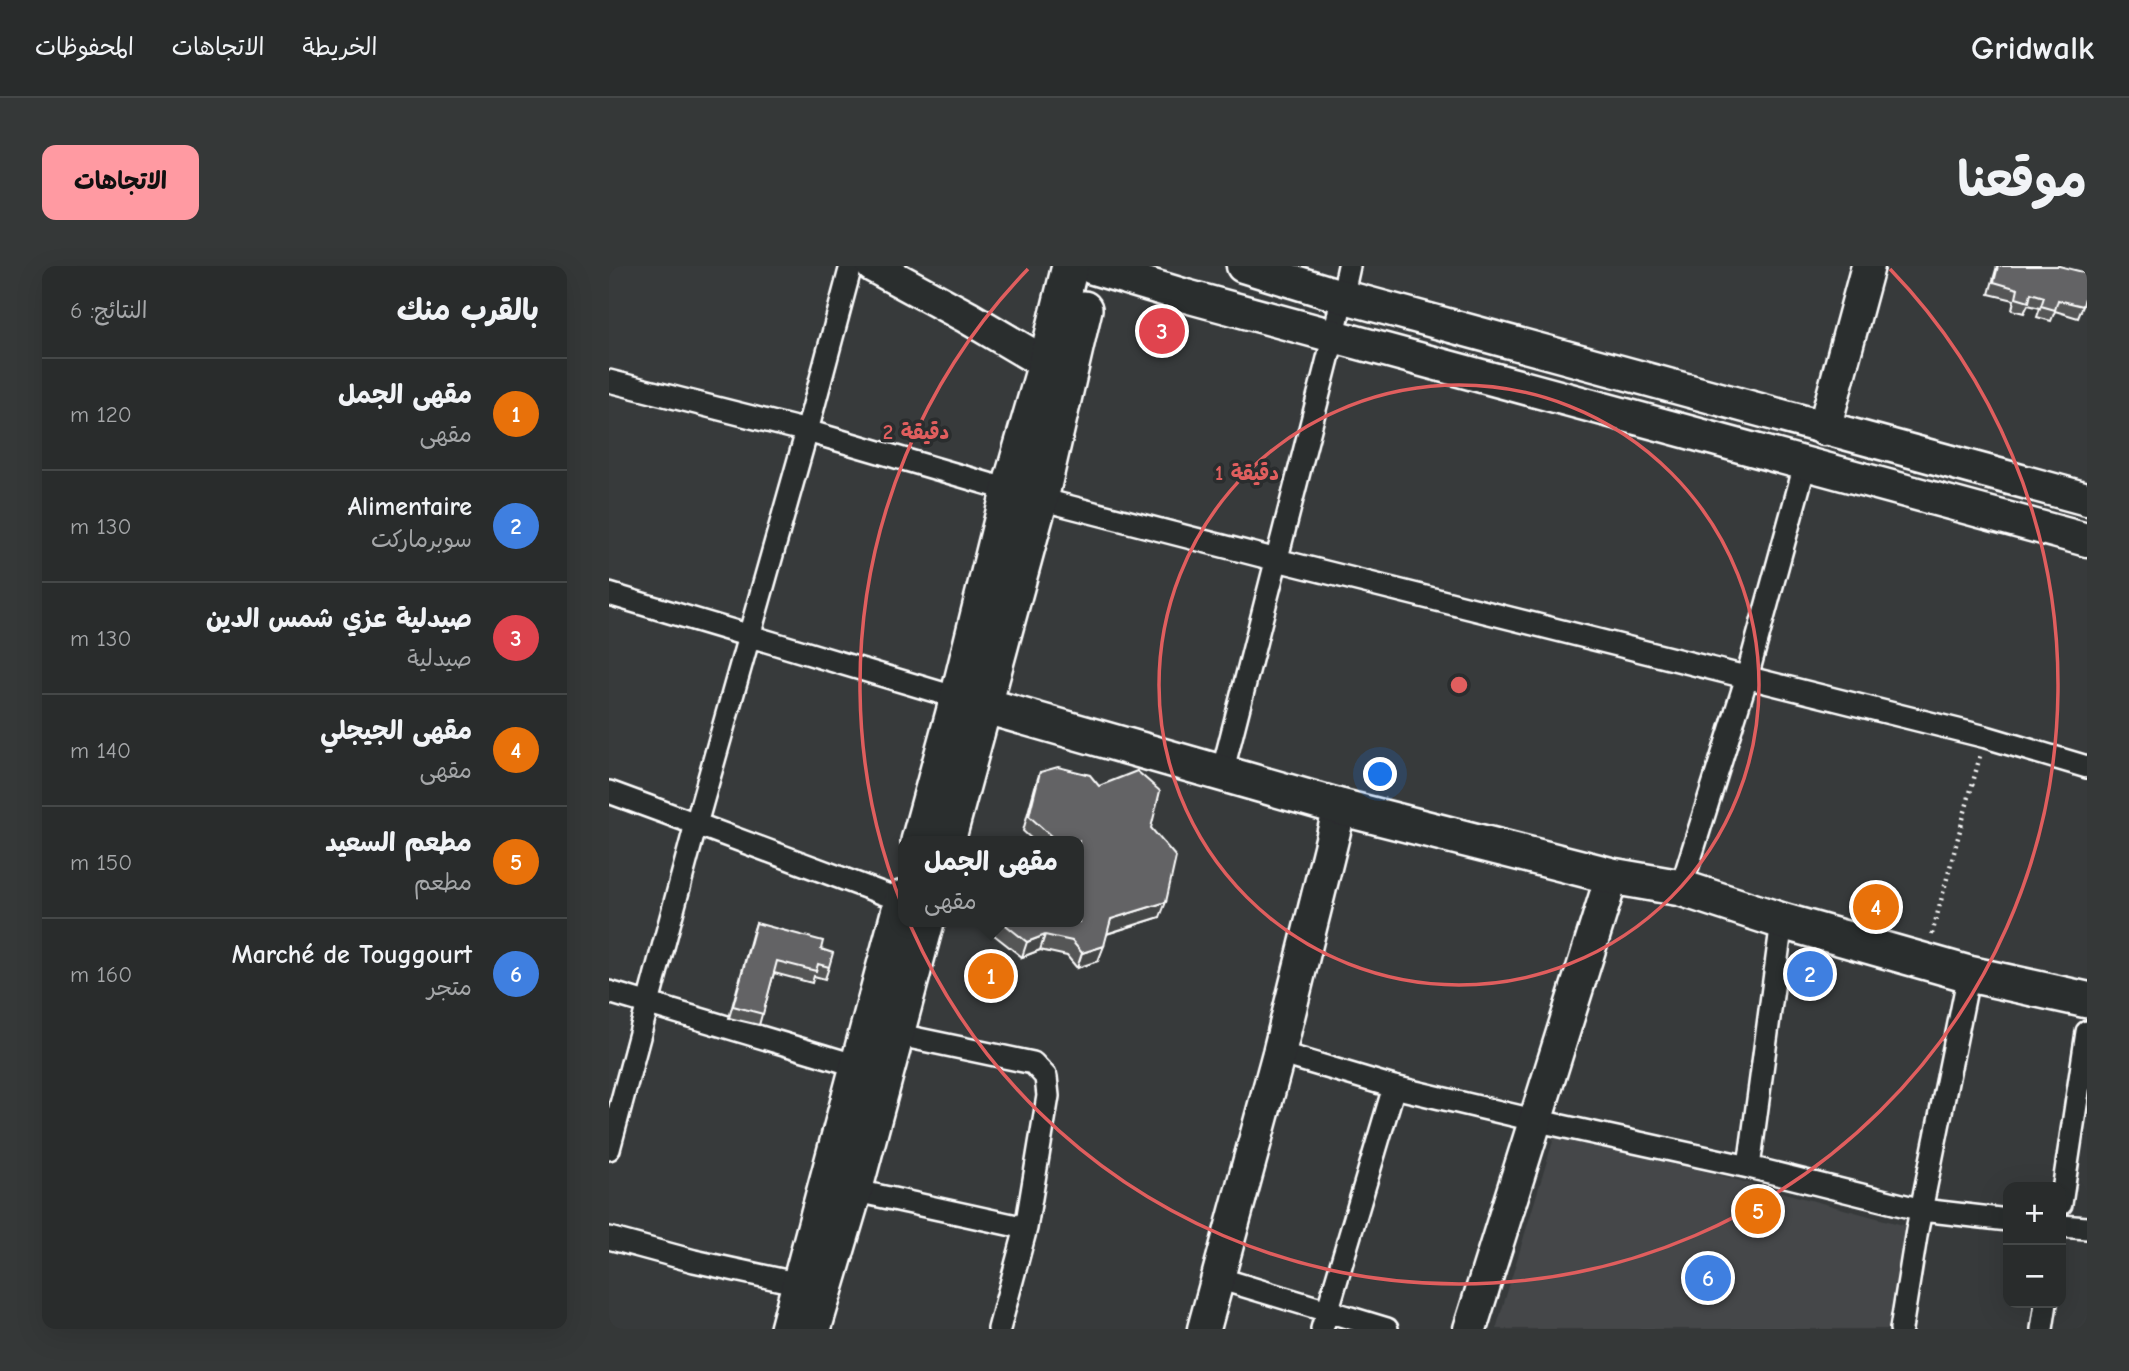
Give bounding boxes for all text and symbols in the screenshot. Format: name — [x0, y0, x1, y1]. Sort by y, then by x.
text: Gridwalk — [1971, 29, 2094, 67]
text: المحفوظات — [35, 33, 134, 61]
text: الاتجاهات — [172, 33, 265, 61]
text: الخريطة — [303, 33, 377, 61]
button: الاتجاهات — [42, 145, 199, 220]
text: موقعنا — [1957, 152, 2087, 208]
text: بالقرب منك — [397, 293, 539, 328]
text: النتائج: 6 — [70, 297, 147, 324]
pin: 3 — [1139, 305, 1185, 357]
text: مقهى الجمل — [338, 380, 472, 410]
text: 120 m — [70, 401, 132, 428]
text: 1 — [511, 401, 521, 428]
text: 2 دقيقة — [883, 420, 949, 445]
text: مقهى — [419, 421, 472, 448]
text: 1 دقيقة — [1215, 461, 1279, 486]
text: Alimentaire — [348, 492, 472, 522]
text: 130 m — [70, 513, 131, 540]
text: 2 — [510, 513, 522, 540]
text: سوبرماركت — [371, 526, 472, 553]
text: صيدلية عزي شمس الدين — [206, 604, 472, 634]
text: 130 m — [70, 625, 131, 652]
text: 3 — [510, 625, 522, 652]
text: صيدلية — [407, 645, 472, 672]
centre of rings — [1447, 673, 1471, 697]
text: مقهى الجيجلي — [320, 716, 472, 746]
text: 140 m — [70, 737, 131, 764]
text: 4 — [511, 737, 521, 764]
text: مقهى — [419, 757, 472, 784]
your location — [1363, 757, 1397, 791]
text: مطعم السعيد — [325, 828, 472, 858]
popup — [898, 836, 1084, 927]
text: مقهى الجمل — [924, 847, 1058, 877]
text: 150 m — [70, 849, 132, 876]
text: 5 — [510, 849, 522, 876]
text: مطعم — [414, 869, 472, 896]
pin: 4 — [1853, 881, 1899, 933]
text: مقهى — [924, 888, 977, 915]
text: Marché de Touggourt — [232, 940, 472, 970]
pin: 2 — [1787, 948, 1833, 1000]
pin: 1 — [968, 950, 1014, 1002]
text: 160 m — [70, 961, 132, 988]
text: 6 — [510, 961, 522, 988]
text: متجر — [427, 974, 472, 1001]
map controls — [2003, 1182, 2066, 1308]
button: + — [2003, 1182, 2066, 1245]
pin: 5 — [1735, 1185, 1781, 1237]
button: − — [2003, 1245, 2066, 1308]
pin: 6 — [1685, 1252, 1731, 1304]

